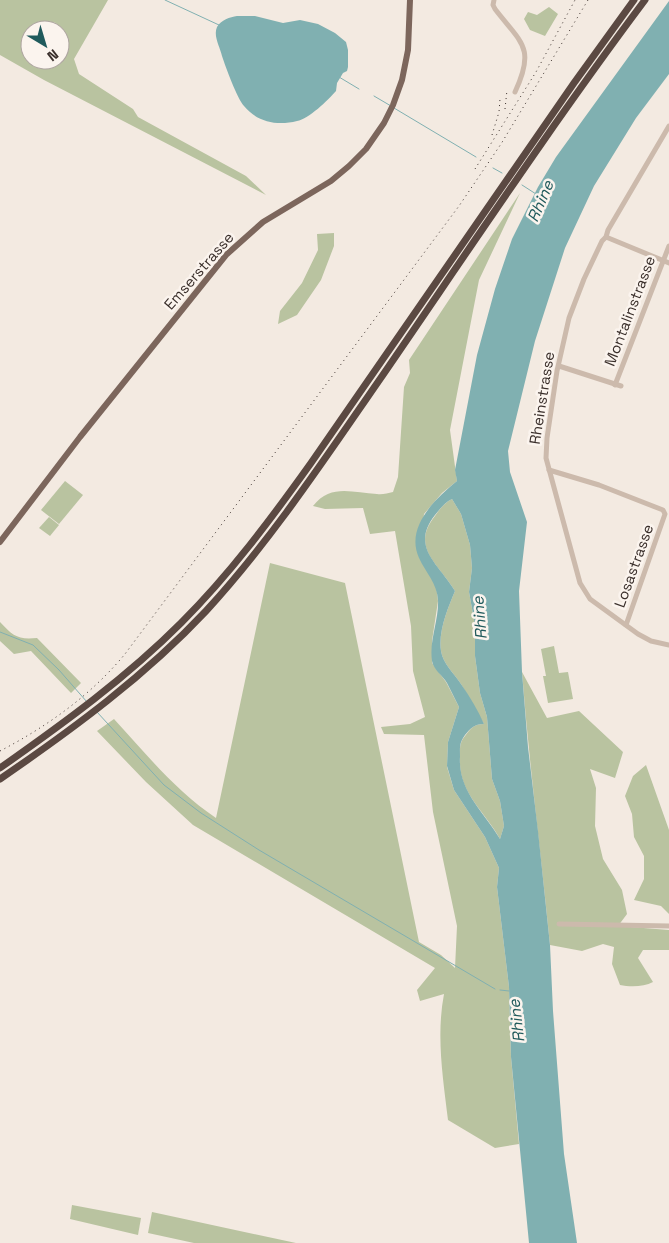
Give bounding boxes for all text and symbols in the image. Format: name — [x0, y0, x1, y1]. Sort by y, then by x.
north arrow — [20, 20, 70, 70]
text: N — [44, 45, 62, 65]
water label: Rhine — [522, 177, 559, 225]
street label: Emserstrasse — [160, 228, 238, 313]
street label: Montalinstrasse — [600, 253, 659, 369]
street label: Rheinstrasse — [525, 350, 558, 446]
street label: Losastrasse — [610, 522, 657, 610]
water label: Rhine — [467, 595, 492, 640]
water label: Rhine — [503, 998, 530, 1044]

